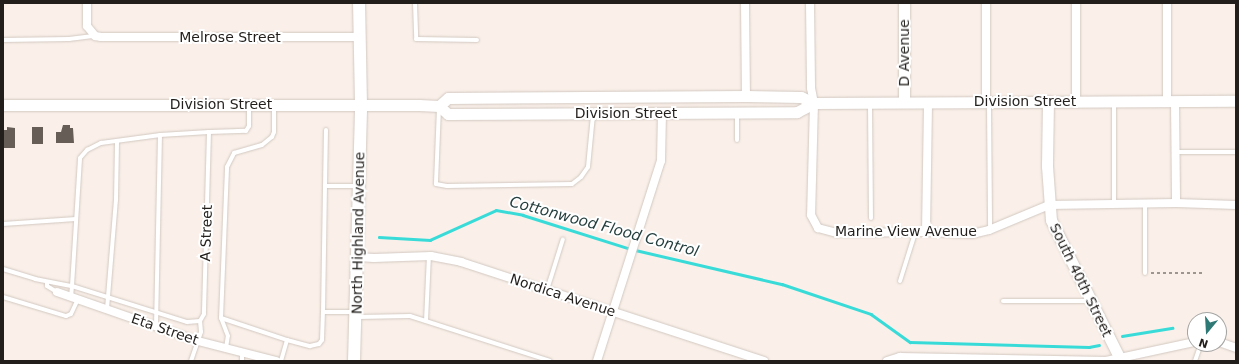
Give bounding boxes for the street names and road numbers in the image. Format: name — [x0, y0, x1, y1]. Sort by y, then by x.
street label: D Avenue — [896, 19, 912, 87]
street label: Melrose Street — [179, 29, 281, 45]
street label: Division Street — [974, 93, 1076, 109]
street label: Division Street — [170, 96, 272, 112]
street label: Division Street — [575, 105, 677, 121]
street label: North Highland Avenue — [348, 152, 368, 314]
street label: A Street — [197, 204, 215, 262]
street label: South 40th Street — [1046, 220, 1116, 340]
street label: Marine View Avenue — [835, 223, 977, 239]
street label: Nordica Avenue — [508, 270, 618, 320]
street label: Eta Street — [129, 310, 201, 348]

